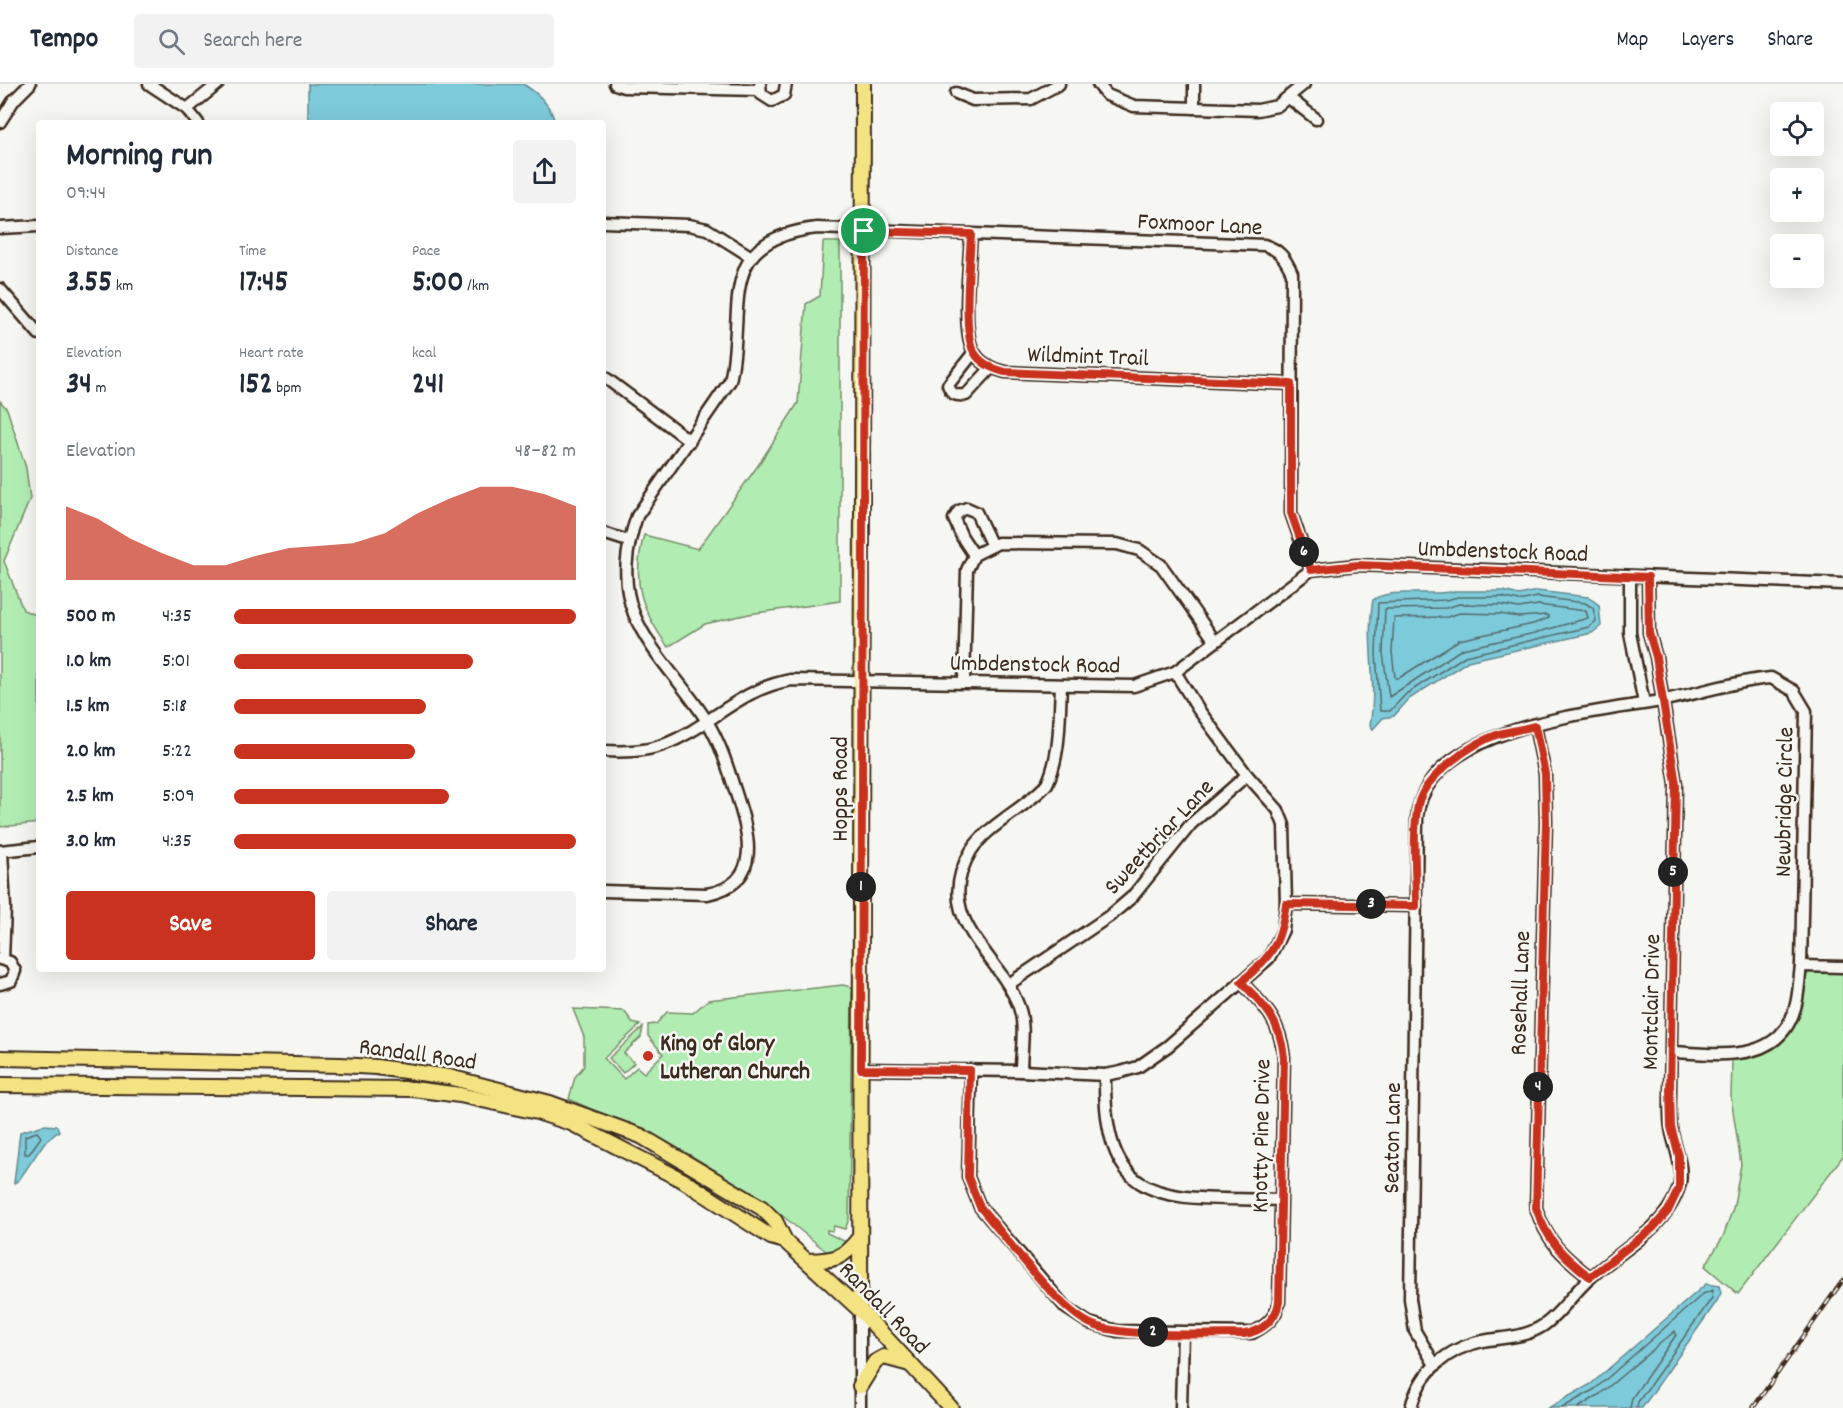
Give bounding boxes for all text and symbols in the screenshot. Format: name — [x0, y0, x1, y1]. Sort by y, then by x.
search box — [134, 14, 554, 68]
text: Tempo — [30, 21, 98, 61]
icon: search — [155, 25, 188, 58]
text: Search here — [203, 26, 303, 57]
text: Map — [1617, 26, 1648, 56]
text: Layers — [1681, 26, 1734, 56]
text: Share — [1767, 26, 1813, 56]
map controls — [1770, 102, 1824, 288]
button: locate — [1770, 102, 1824, 156]
text: Morning run — [66, 134, 213, 181]
button: share — [513, 140, 576, 203]
button: + — [1770, 168, 1824, 222]
text: 09:44 — [66, 180, 106, 208]
pin — [838, 205, 889, 256]
street label: Foxmoor Lane — [1136, 206, 1263, 246]
icon: arrive — [847, 214, 880, 247]
button: − — [1770, 234, 1824, 288]
text: Distance — [66, 240, 118, 263]
text: Time — [239, 240, 266, 263]
text: Pace — [412, 240, 440, 263]
text: 3.55 — [66, 263, 112, 306]
text: 17:45 — [239, 263, 288, 306]
text: 5:00 — [412, 263, 464, 306]
text: km — [112, 275, 133, 298]
text: /km — [464, 275, 489, 298]
street label: Wildmint Trail — [1027, 339, 1149, 377]
text: Elevation — [66, 342, 122, 365]
text: Heart rate — [239, 342, 304, 365]
text: kcal — [412, 342, 436, 365]
text: 34 — [66, 365, 92, 408]
text: 152 — [239, 365, 273, 408]
text: 241 — [412, 365, 444, 408]
text: m — [92, 377, 106, 400]
text: bpm — [273, 377, 302, 400]
text: Elevation — [66, 438, 136, 466]
text: 48–82 m — [515, 438, 576, 466]
street label: Umbdenstock Road — [1417, 533, 1589, 573]
pin: 6 — [1289, 537, 1319, 567]
text: 6 — [1300, 540, 1308, 563]
text: 500 m — [66, 603, 115, 631]
text: 4:35 — [162, 603, 192, 631]
text: 1.0 km — [66, 648, 111, 676]
text: 5:01 — [162, 648, 190, 676]
street label: Umbdenstock Road — [949, 648, 1121, 684]
text: 1.5 km — [66, 693, 109, 721]
text: 5:18 — [162, 693, 187, 721]
street label: Newbridge Circle — [1768, 727, 1804, 878]
street label: Hopps Road — [825, 736, 859, 842]
text: 2.0 km — [66, 738, 115, 766]
text: 5:22 — [162, 738, 192, 766]
street label: Sweetbriar Lane — [1097, 772, 1223, 904]
text: 2.5 km — [66, 783, 114, 811]
text: 5:09 — [162, 783, 195, 811]
text: 3.0 km — [66, 828, 116, 856]
text: 4:35 — [162, 828, 192, 856]
pin: 5 — [1658, 857, 1688, 887]
text: 5 — [1669, 860, 1677, 883]
pin: 1 — [846, 872, 876, 902]
text: 1 — [859, 875, 863, 898]
pin: 3 — [1356, 889, 1386, 919]
button: Save — [66, 891, 315, 960]
button: Share — [327, 891, 576, 960]
text: 3 — [1367, 892, 1375, 915]
street label: Rosehall Lane — [1503, 930, 1541, 1056]
street label: Montclair Drive — [1635, 934, 1671, 1071]
place label: King of Glory Lutheran Church — [660, 1028, 810, 1090]
street label: Randall Road — [357, 1031, 479, 1081]
marker: King of Glory Lutheran Church — [641, 1049, 655, 1063]
street label: Knotty Pine Drive — [1245, 1059, 1281, 1214]
pin: 4 — [1523, 1072, 1553, 1102]
text: 4 — [1535, 1075, 1541, 1098]
street label: Seaton Lane — [1376, 1082, 1412, 1194]
street label: Randall Road — [830, 1255, 936, 1363]
pin: 2 — [1138, 1317, 1168, 1347]
text: 2 — [1150, 1320, 1157, 1343]

